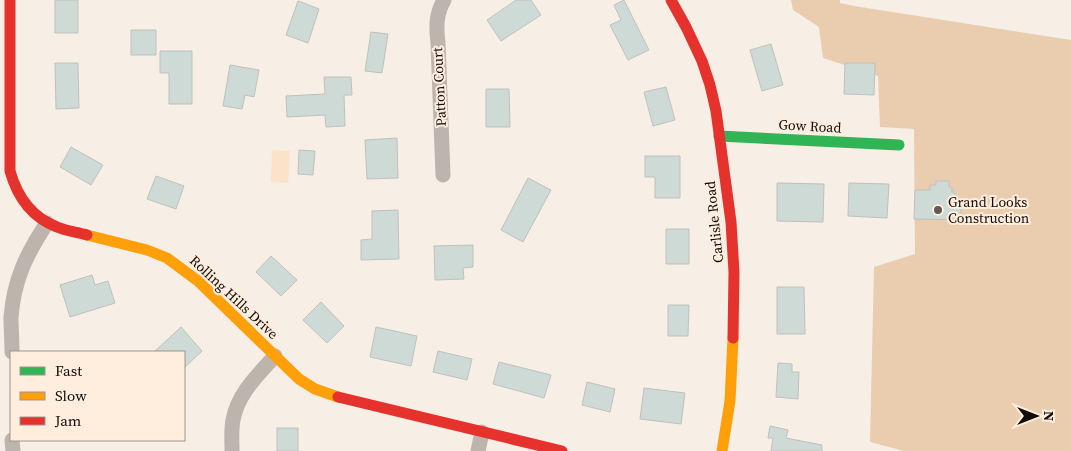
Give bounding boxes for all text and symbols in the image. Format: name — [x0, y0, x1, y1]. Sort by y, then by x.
street label: Patton Court — [427, 46, 451, 127]
street label: Gow Road — [778, 114, 842, 138]
street label: Carlisle Road — [700, 180, 728, 264]
place label: Grand Looks Construction — [948, 192, 1030, 228]
marker: Grand Looks Construction — [932, 204, 944, 216]
street label: Rolling Hills Drive — [185, 251, 283, 343]
legend — [10, 351, 185, 441]
text: Fast — [55, 360, 82, 381]
text: Slow — [55, 385, 87, 406]
north arrow — [1011, 391, 1061, 441]
text: Jam — [54, 410, 82, 431]
text: N — [1039, 411, 1059, 421]

